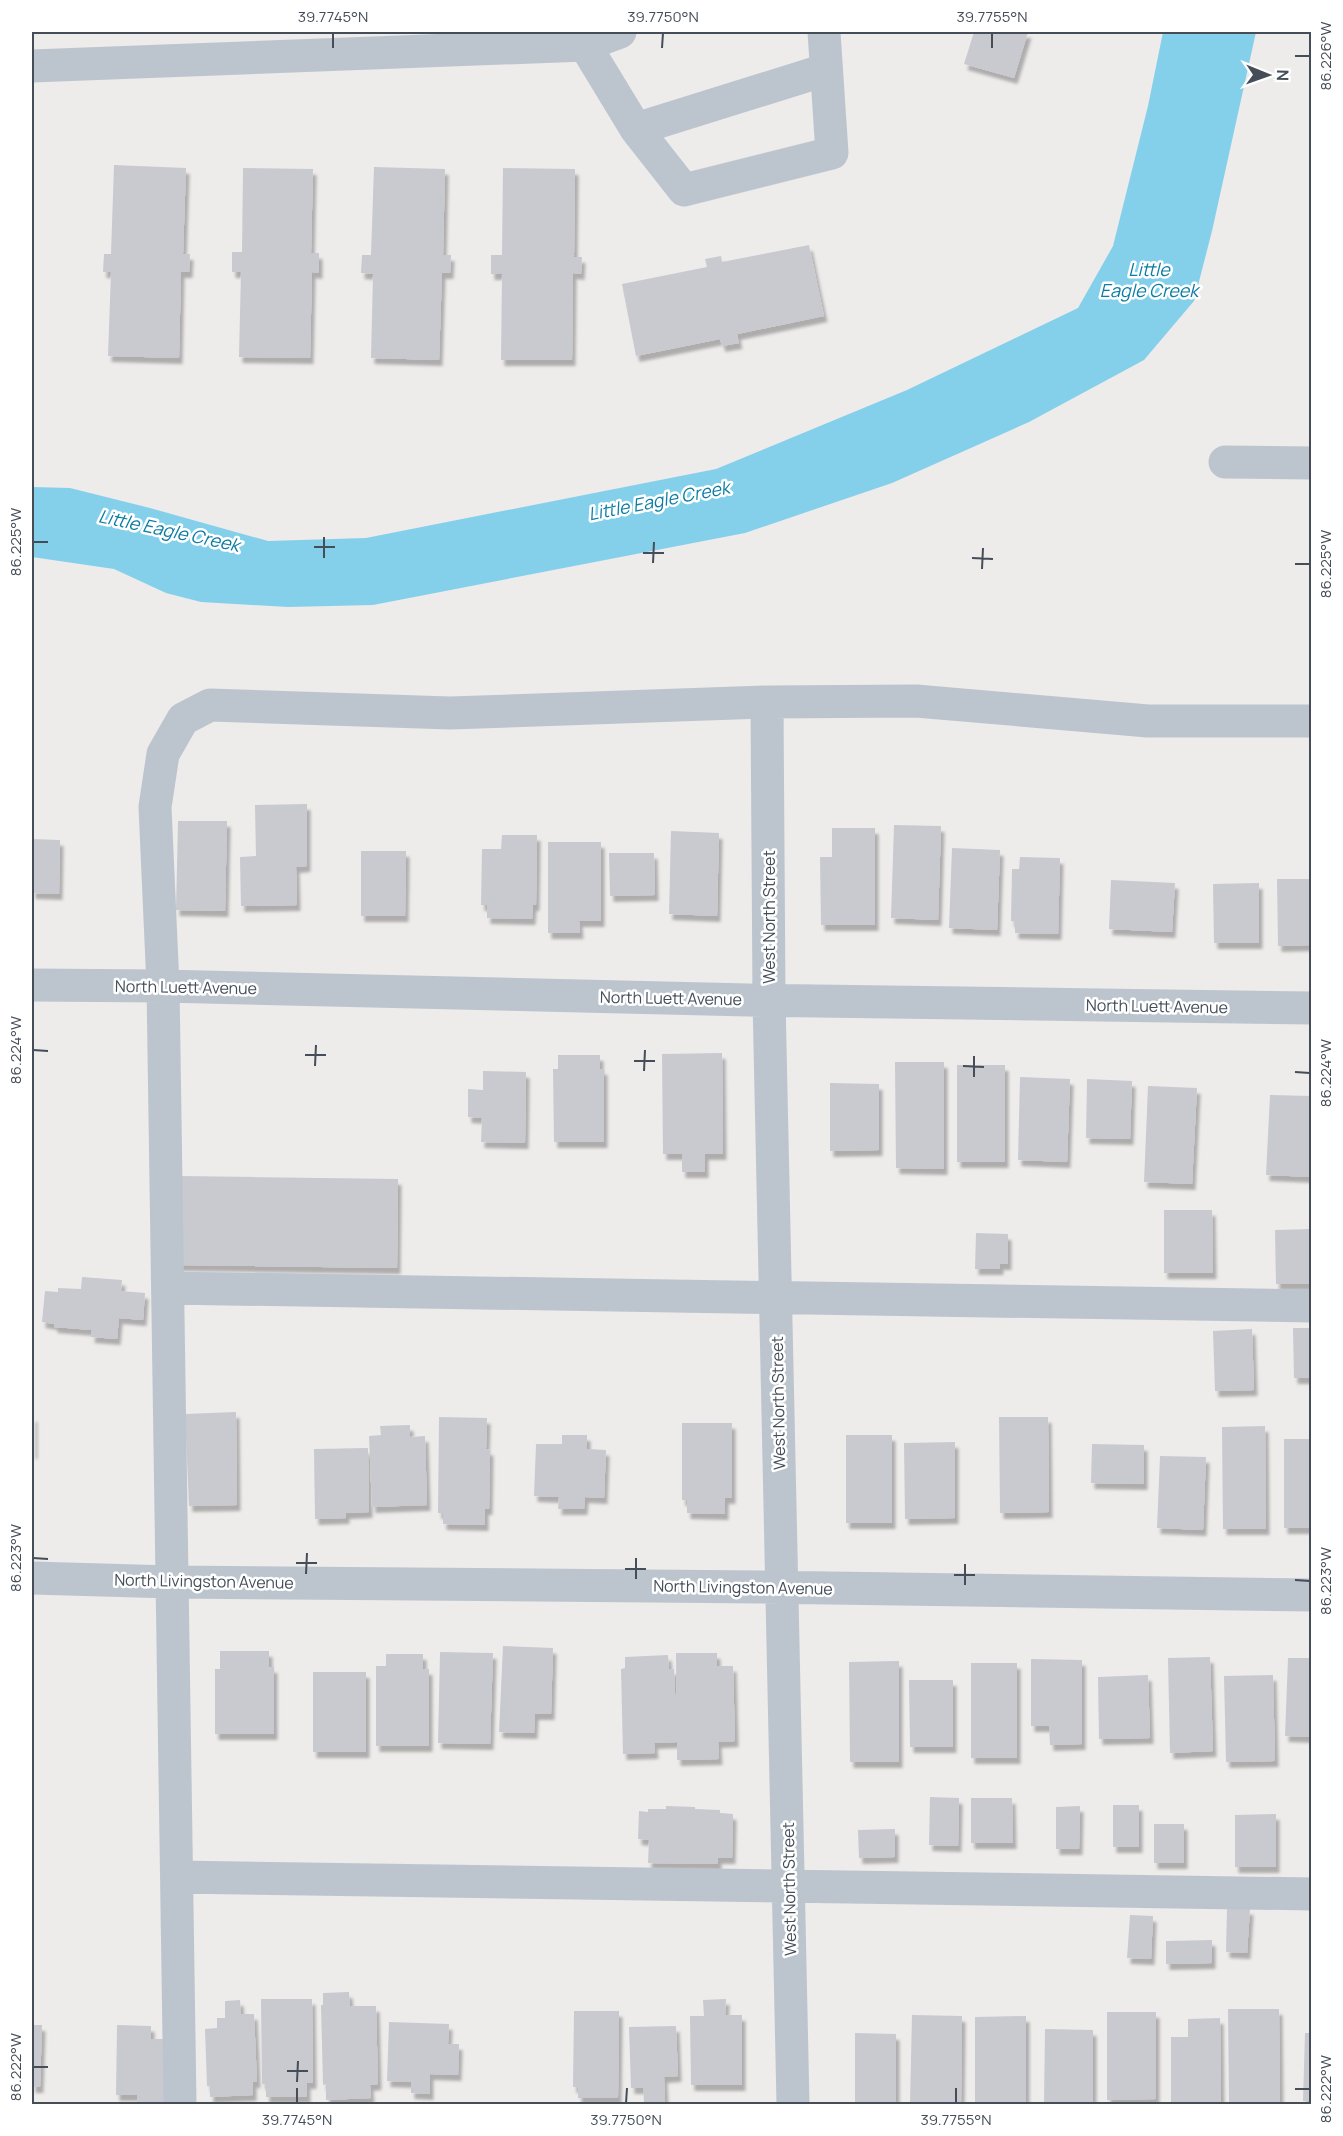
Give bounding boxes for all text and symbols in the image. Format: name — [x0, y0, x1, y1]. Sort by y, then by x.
text: 39.7745°N — [298, 6, 368, 27]
text: 39.7750°N — [627, 6, 699, 27]
text: 39.7755°N — [957, 6, 1027, 27]
text: 86.226°W — [1315, 21, 1336, 91]
north arrow — [1238, 45, 1298, 105]
text: N — [1272, 69, 1294, 81]
water label: Little Eagle Creek — [1100, 257, 1201, 302]
water label: Little Eagle Creek — [586, 474, 735, 525]
water label: Little Eagle Creek — [97, 503, 245, 557]
text: 86.225°W — [5, 508, 26, 576]
text: 86.225°W — [1315, 530, 1336, 598]
street label: West North Street — [758, 850, 780, 984]
street label: North Luett Avenue — [115, 975, 257, 999]
street label: North Luett Avenue — [600, 986, 742, 1010]
street label: North Luett Avenue — [1086, 994, 1228, 1018]
text: 86.224°W — [5, 1016, 26, 1084]
text: 86.224°W — [1315, 1039, 1336, 1107]
street label: West North Street — [766, 1336, 790, 1470]
text: 86.223°W — [5, 1524, 26, 1592]
text: 86.223°W — [1315, 1547, 1336, 1615]
street label: North Livingston Avenue — [114, 1568, 294, 1594]
street label: North Livingston Avenue — [653, 1574, 833, 1600]
street label: West North Street — [777, 1822, 801, 1956]
text: 86.222°W — [5, 2033, 26, 2101]
text: 86.222°W — [1315, 2055, 1336, 2123]
text: 39.7745°N — [262, 2109, 332, 2130]
text: 39.7750°N — [590, 2109, 662, 2130]
text: 39.7755°N — [921, 2109, 991, 2130]

